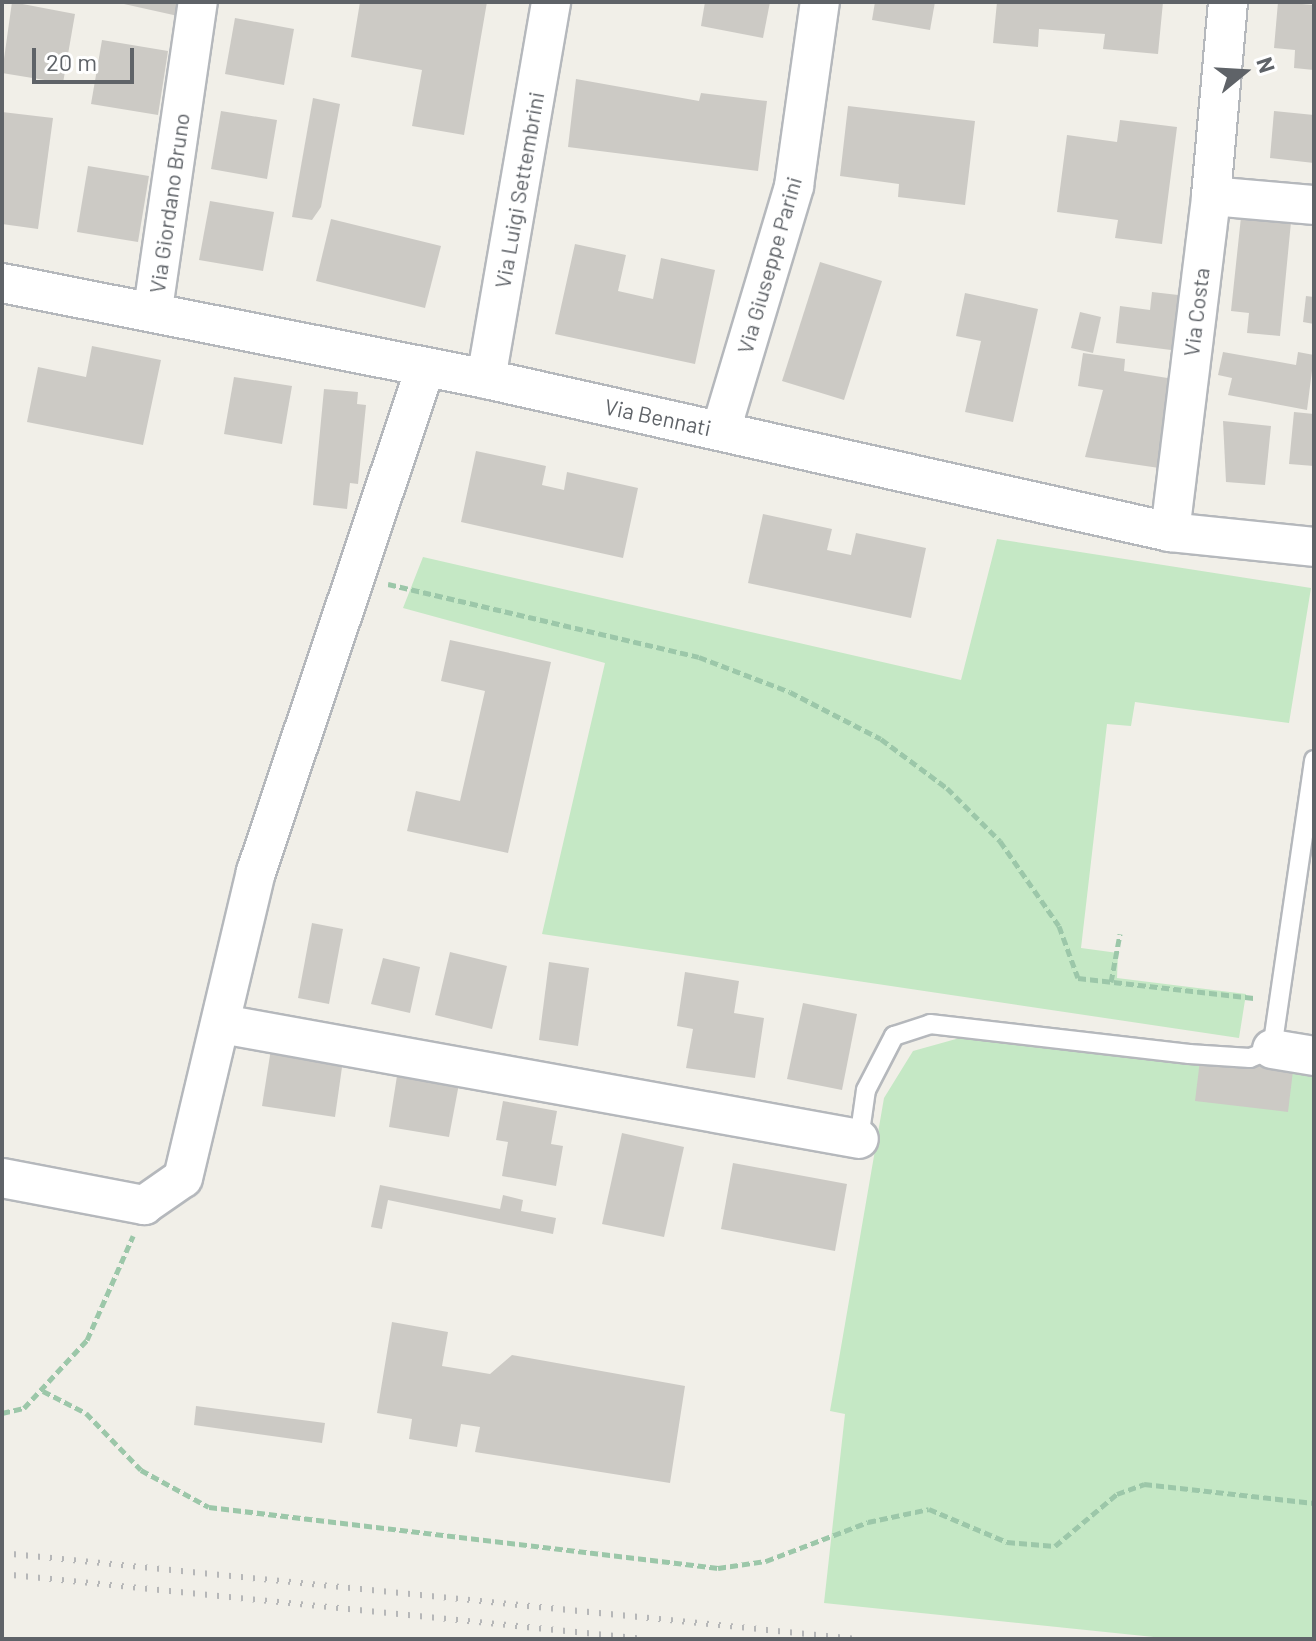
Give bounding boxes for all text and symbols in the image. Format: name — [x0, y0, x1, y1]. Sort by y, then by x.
scale bar — [36, 32, 138, 82]
north arrow — [1204, 32, 1284, 112]
text: 20 m — [46, 47, 97, 76]
text: N — [1252, 54, 1281, 76]
street label: Via Luigi Settembrini — [489, 90, 549, 290]
street label: Via Giordano Bruno — [143, 111, 195, 295]
street label: Via Giuseppe Parini — [731, 173, 807, 357]
street label: Via Costa — [1177, 266, 1215, 358]
street label: Via Bennati — [602, 393, 714, 441]

